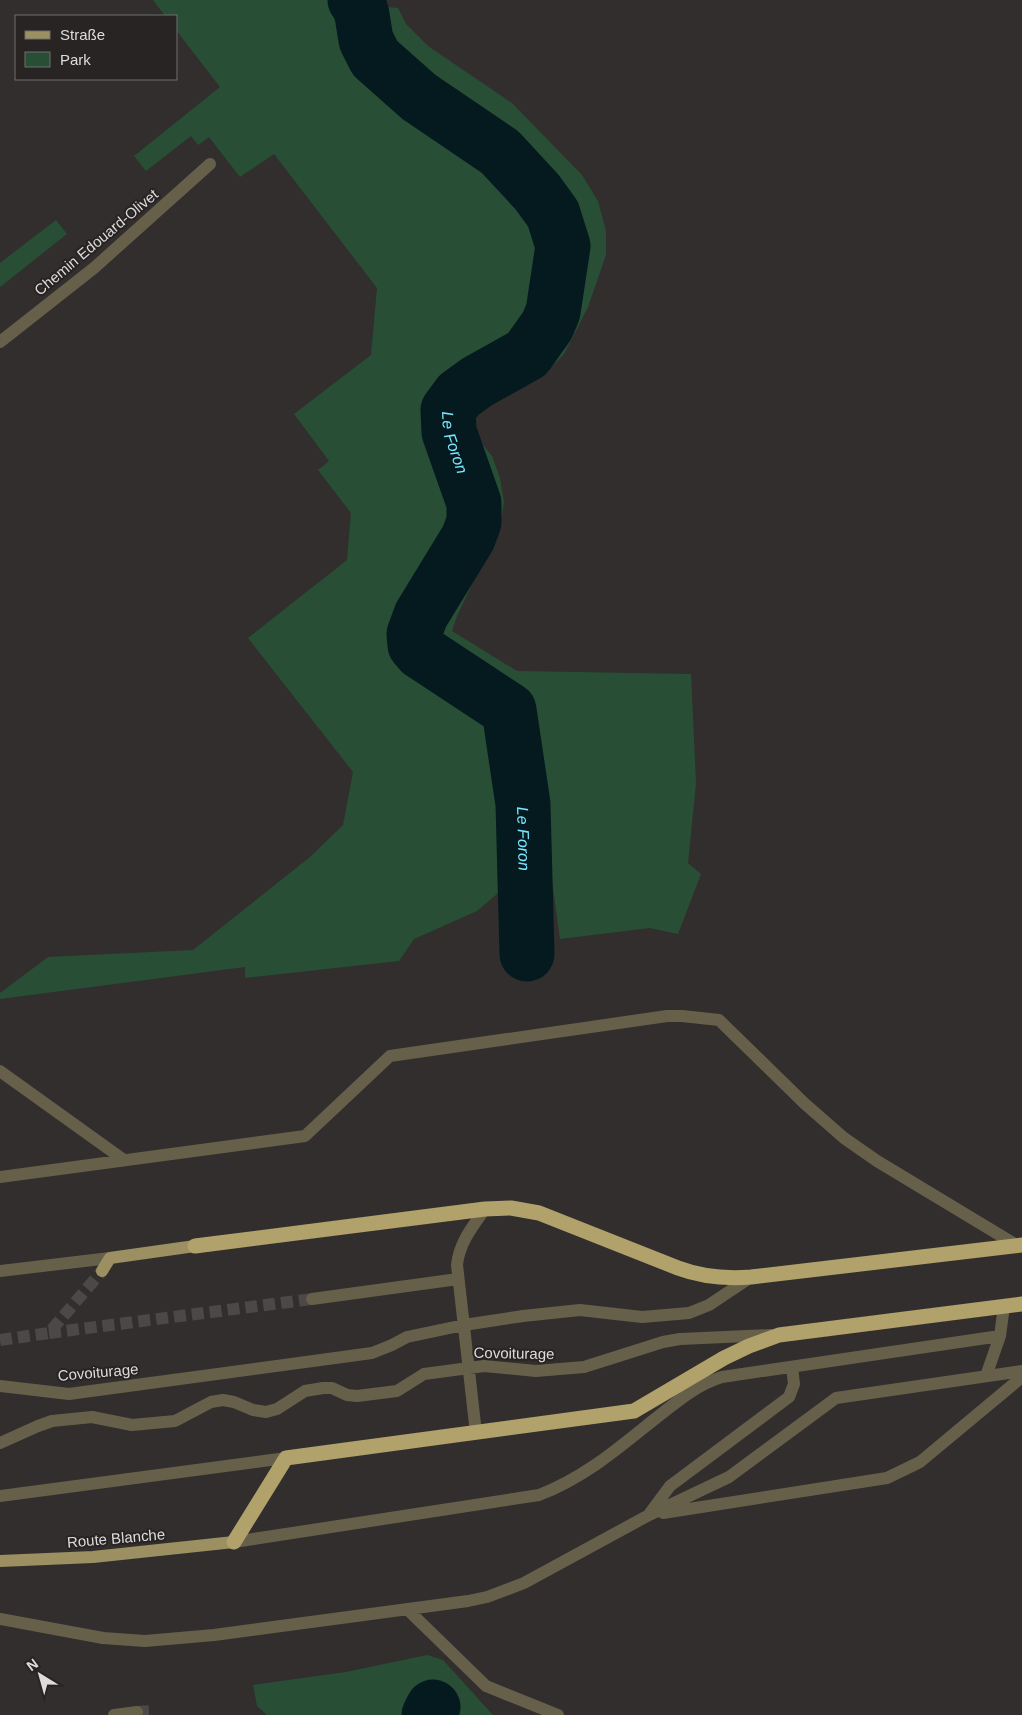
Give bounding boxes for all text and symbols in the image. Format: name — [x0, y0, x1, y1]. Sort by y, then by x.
legend — [15, 15, 178, 80]
text: Straße — [60, 26, 105, 43]
text: Park — [60, 51, 91, 68]
street label: Chemin Edouard-Olivet — [31, 185, 162, 299]
water label: Le Foron — [440, 411, 471, 476]
water label: Le Foron — [515, 806, 533, 871]
street label: Covoiturage — [473, 1344, 555, 1362]
street label: Covoiturage — [57, 1360, 139, 1384]
street label: Route Blanche — [66, 1525, 166, 1551]
north arrow — [15, 1650, 65, 1700]
text: N — [23, 1655, 41, 1674]

